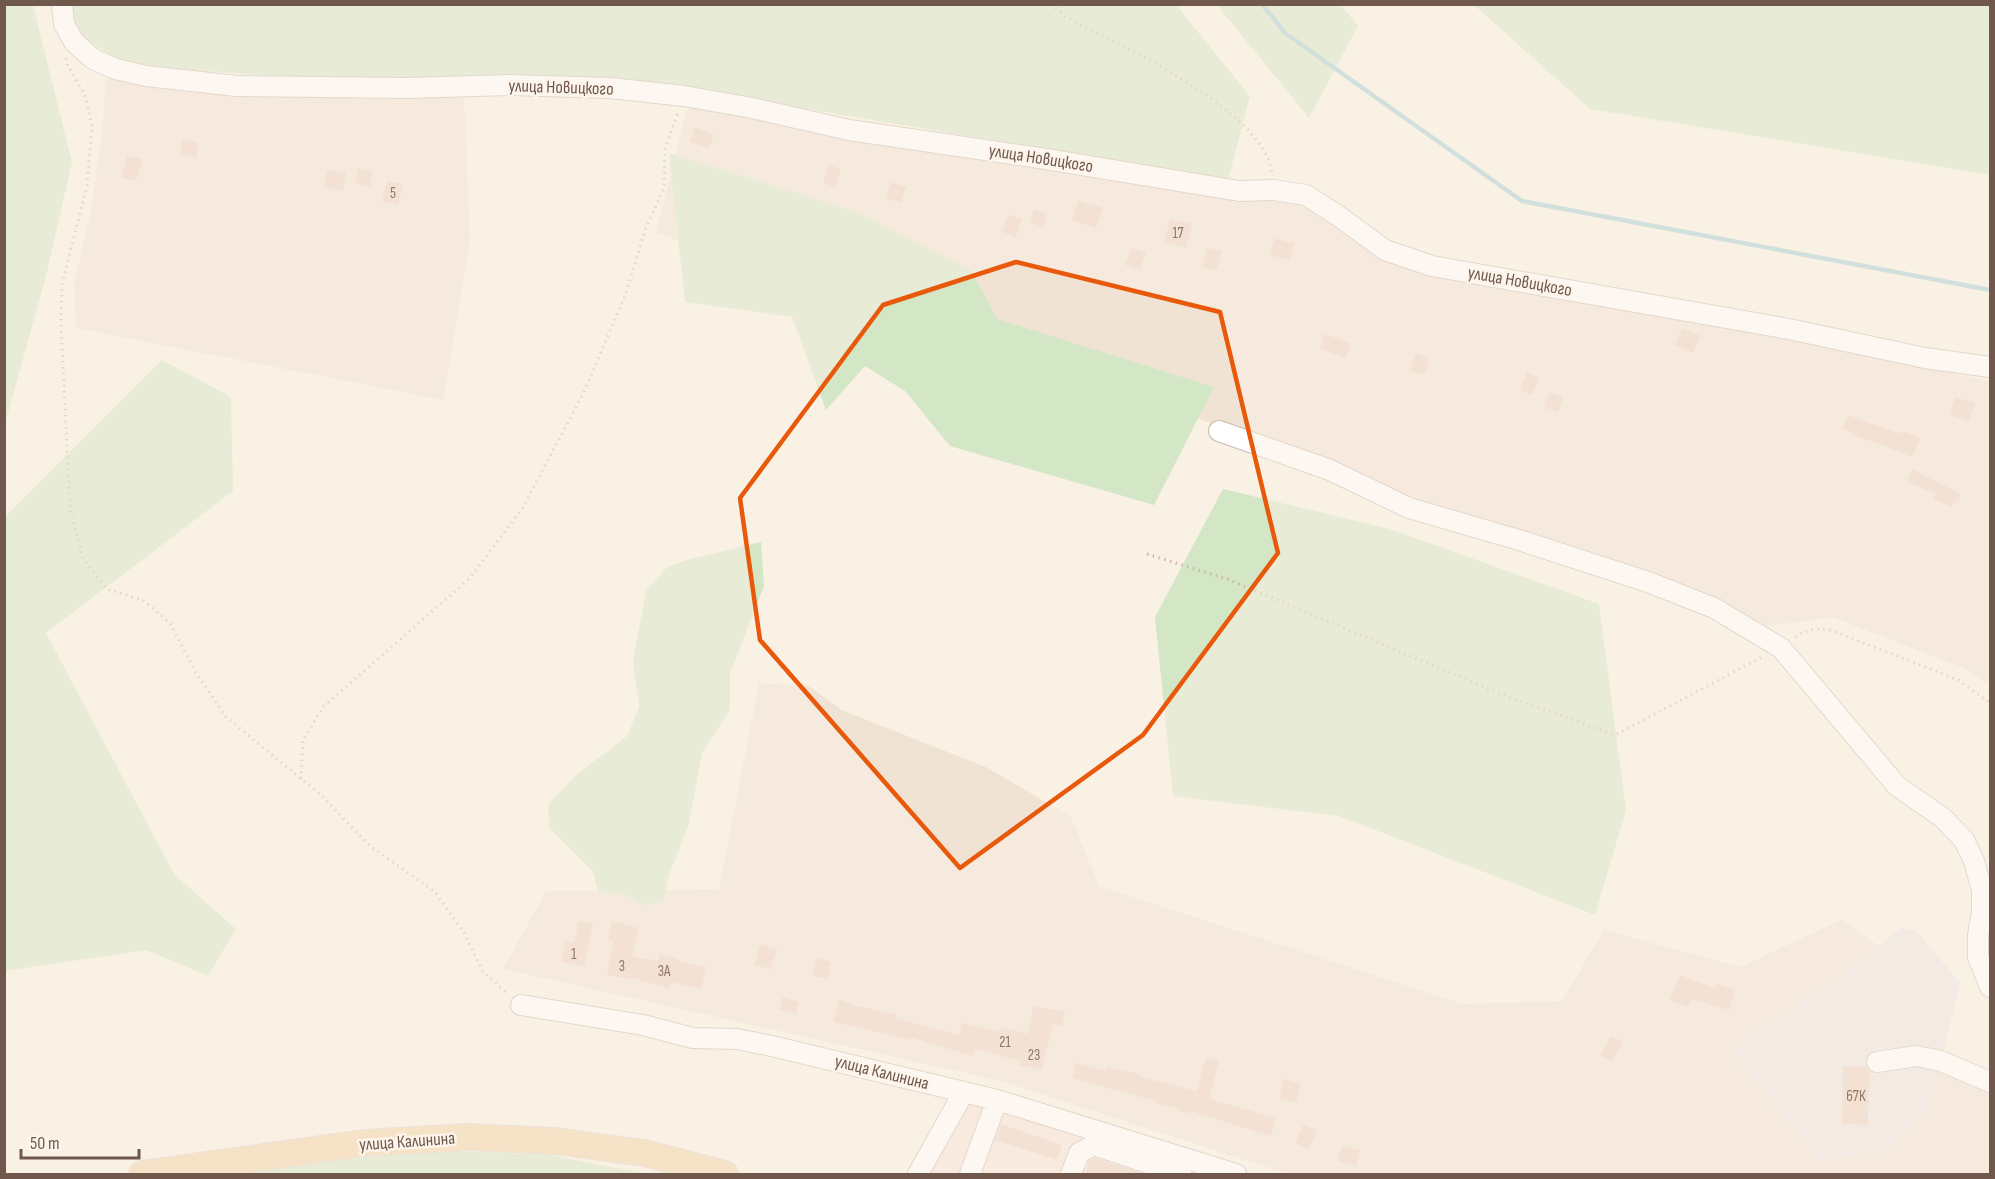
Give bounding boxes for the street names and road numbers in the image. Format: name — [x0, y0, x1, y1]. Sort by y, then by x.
street label: улица Новицкого — [508, 75, 614, 100]
street label: улица Новицкого — [987, 140, 1095, 177]
street label: улица Новицкого — [1466, 262, 1574, 301]
street label: улица Калинина — [833, 1051, 931, 1094]
street label: улица Калинина — [358, 1128, 456, 1155]

